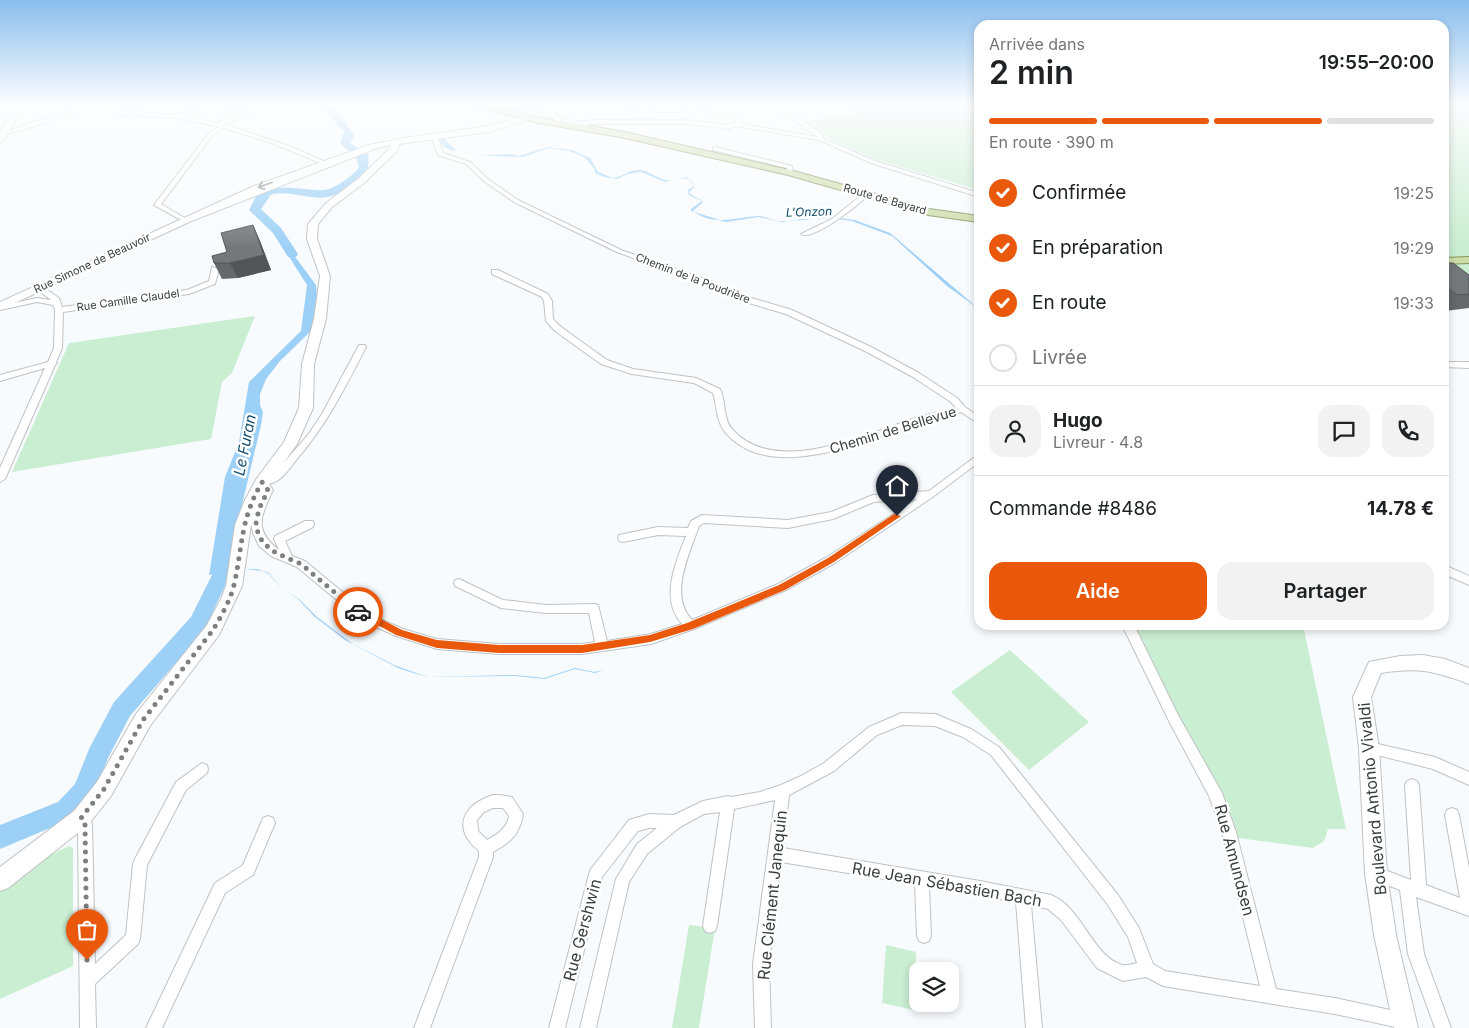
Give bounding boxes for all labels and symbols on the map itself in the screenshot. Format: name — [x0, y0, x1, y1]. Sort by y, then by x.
street label: Route de Bayard — [842, 180, 928, 218]
one-way arrow — [258, 181, 273, 190]
water label: L'Onzon — [786, 203, 832, 220]
street label: Rue Simone de Beauvoir — [31, 230, 153, 296]
street label: Chemin de la Poudrière — [634, 250, 752, 306]
street label: Rue Camille Claudel — [76, 286, 180, 314]
street label: Chemin de Bellevue — [827, 402, 958, 457]
water label: Le Furan — [229, 413, 260, 477]
pin — [876, 465, 918, 516]
courier — [333, 587, 383, 637]
street label: Boulevard Antonio Vivaldi — [1354, 702, 1390, 896]
street label: Rue Amundsen — [1211, 802, 1259, 918]
street label: Rue Clément Janequin — [753, 809, 791, 981]
street label: Rue Jean Sébastien Bach — [850, 857, 1044, 911]
street label: Rue Gershwin — [559, 877, 605, 983]
pin — [66, 909, 108, 960]

